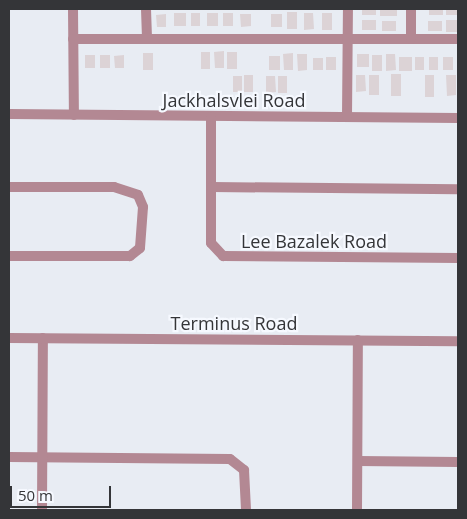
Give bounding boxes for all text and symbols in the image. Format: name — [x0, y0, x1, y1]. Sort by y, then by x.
street label: Jackhalsvlei Road — [163, 89, 305, 111]
street label: Lee Bazalek Road — [241, 230, 387, 252]
street label: Terminus Road — [171, 312, 297, 334]
scale bar — [12, 476, 114, 508]
text: 50 m — [18, 485, 53, 505]

